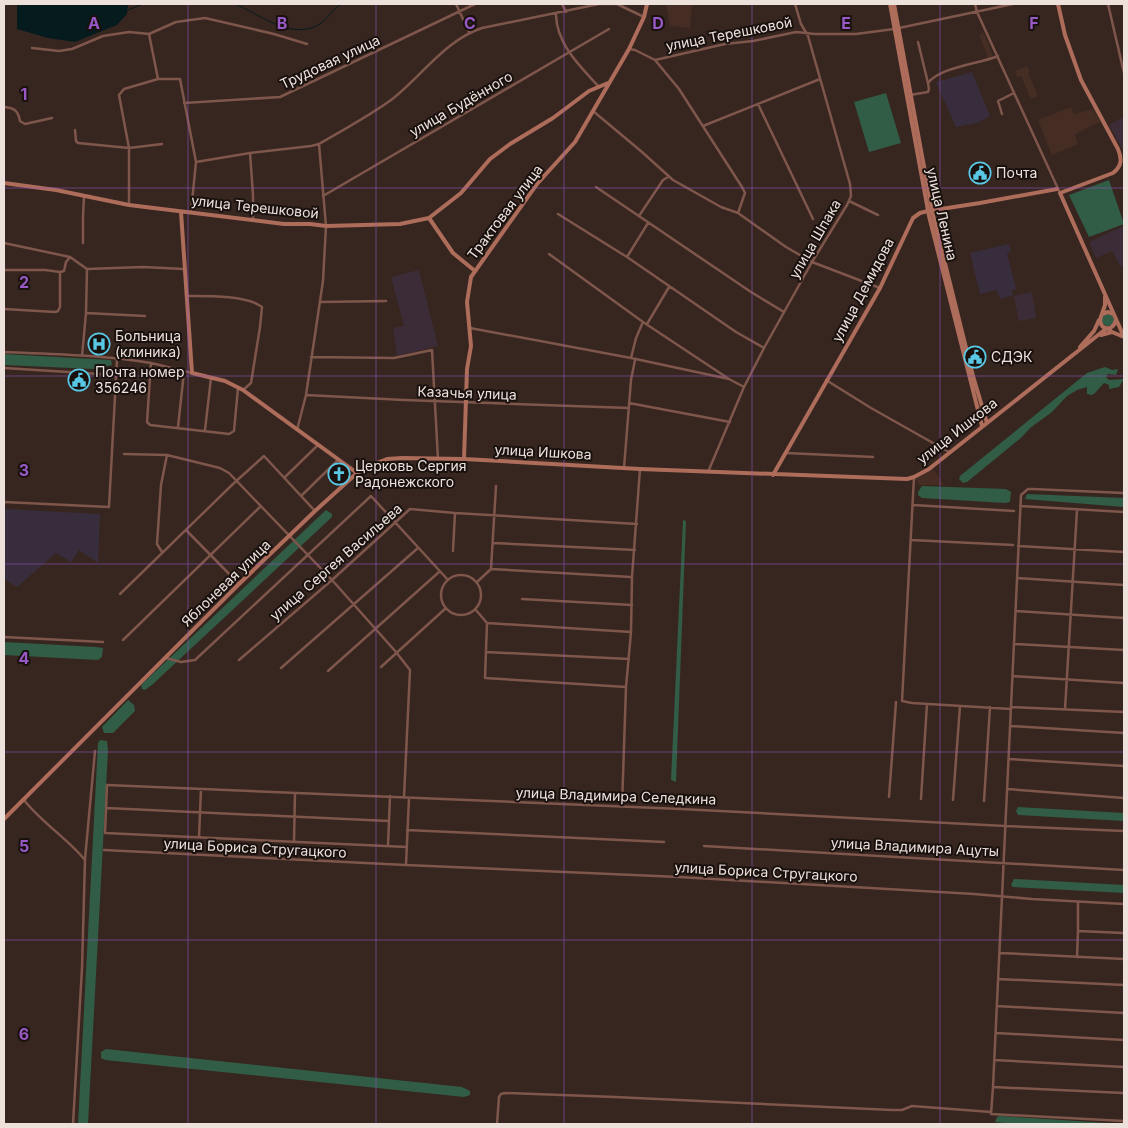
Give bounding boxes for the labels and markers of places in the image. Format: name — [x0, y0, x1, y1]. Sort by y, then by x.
public building icon: Почта — [968, 161, 992, 185]
place label: Почта — [996, 164, 1037, 181]
place label: Больница (клиника) — [115, 327, 181, 360]
hospital icon: Больница (клиника) — [87, 332, 111, 356]
public building icon: СДЭК — [963, 345, 987, 369]
place label: СДЭК — [991, 348, 1033, 365]
place label: Почта номер 356246 — [95, 363, 185, 396]
public building icon: Почта номер 356246 — [67, 368, 91, 392]
place label: Церковь Сергия Радонежского — [355, 457, 466, 490]
church icon: Церковь Сергия Радонежского — [327, 462, 351, 486]

